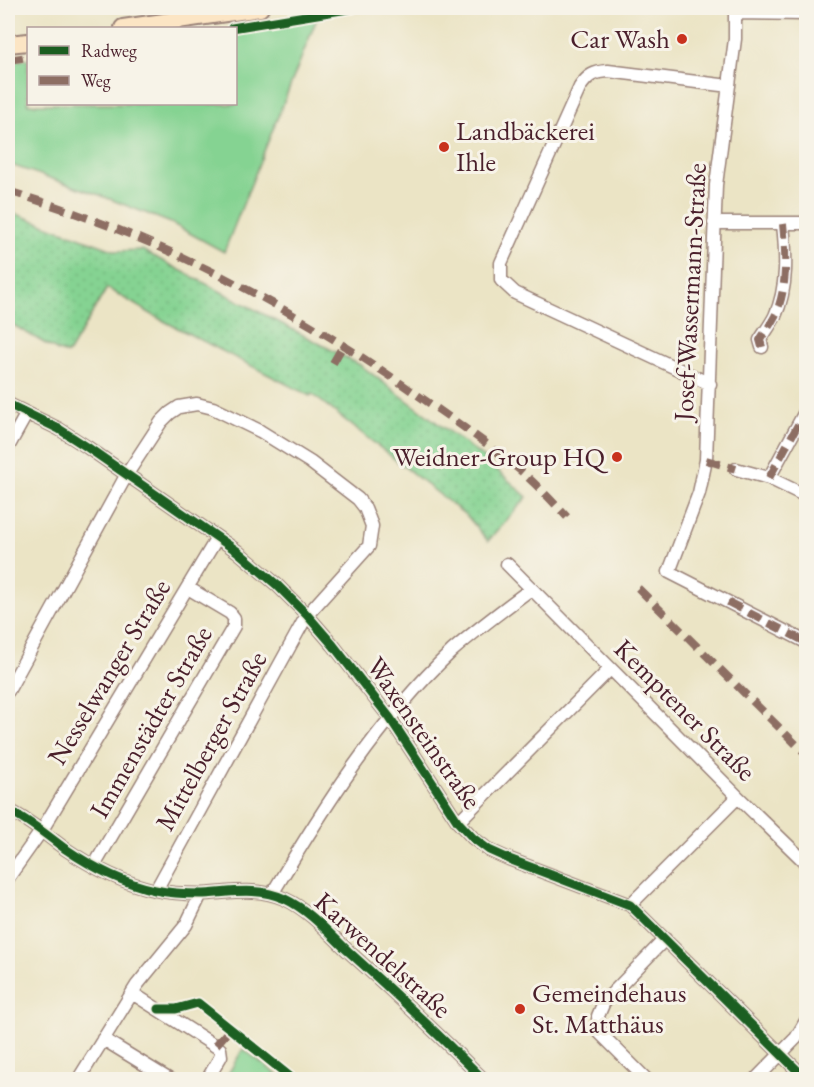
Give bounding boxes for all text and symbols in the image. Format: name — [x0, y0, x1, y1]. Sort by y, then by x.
place label: Car Wash — [570, 21, 670, 56]
legend — [27, 27, 237, 105]
marker: Car Wash — [675, 32, 689, 46]
text: Radweg — [81, 39, 137, 62]
text: Weg — [81, 69, 111, 92]
place label: Landbäckerei Ihle — [456, 113, 595, 179]
marker: Landbäckerei Ihle — [437, 140, 451, 154]
street label: Josef-Wassermann-Straße — [665, 162, 714, 424]
place label: Weidner-Group HQ — [393, 439, 608, 474]
marker: Weidner-Group HQ — [610, 450, 624, 464]
street label: Nesselwanger Straße — [39, 572, 178, 771]
street label: Immenstädter Straße — [81, 619, 220, 824]
street label: Kemptener Straße — [607, 631, 764, 788]
street label: Mittelberger Straße — [147, 645, 274, 837]
street label: Waxensteinstraße — [359, 650, 490, 816]
street label: Karwendelstraße — [307, 884, 459, 1025]
place label: Gemeindehaus St. Matthäus — [532, 975, 686, 1041]
marker: Gemeindehaus St. Matthäus — [513, 1002, 527, 1016]

